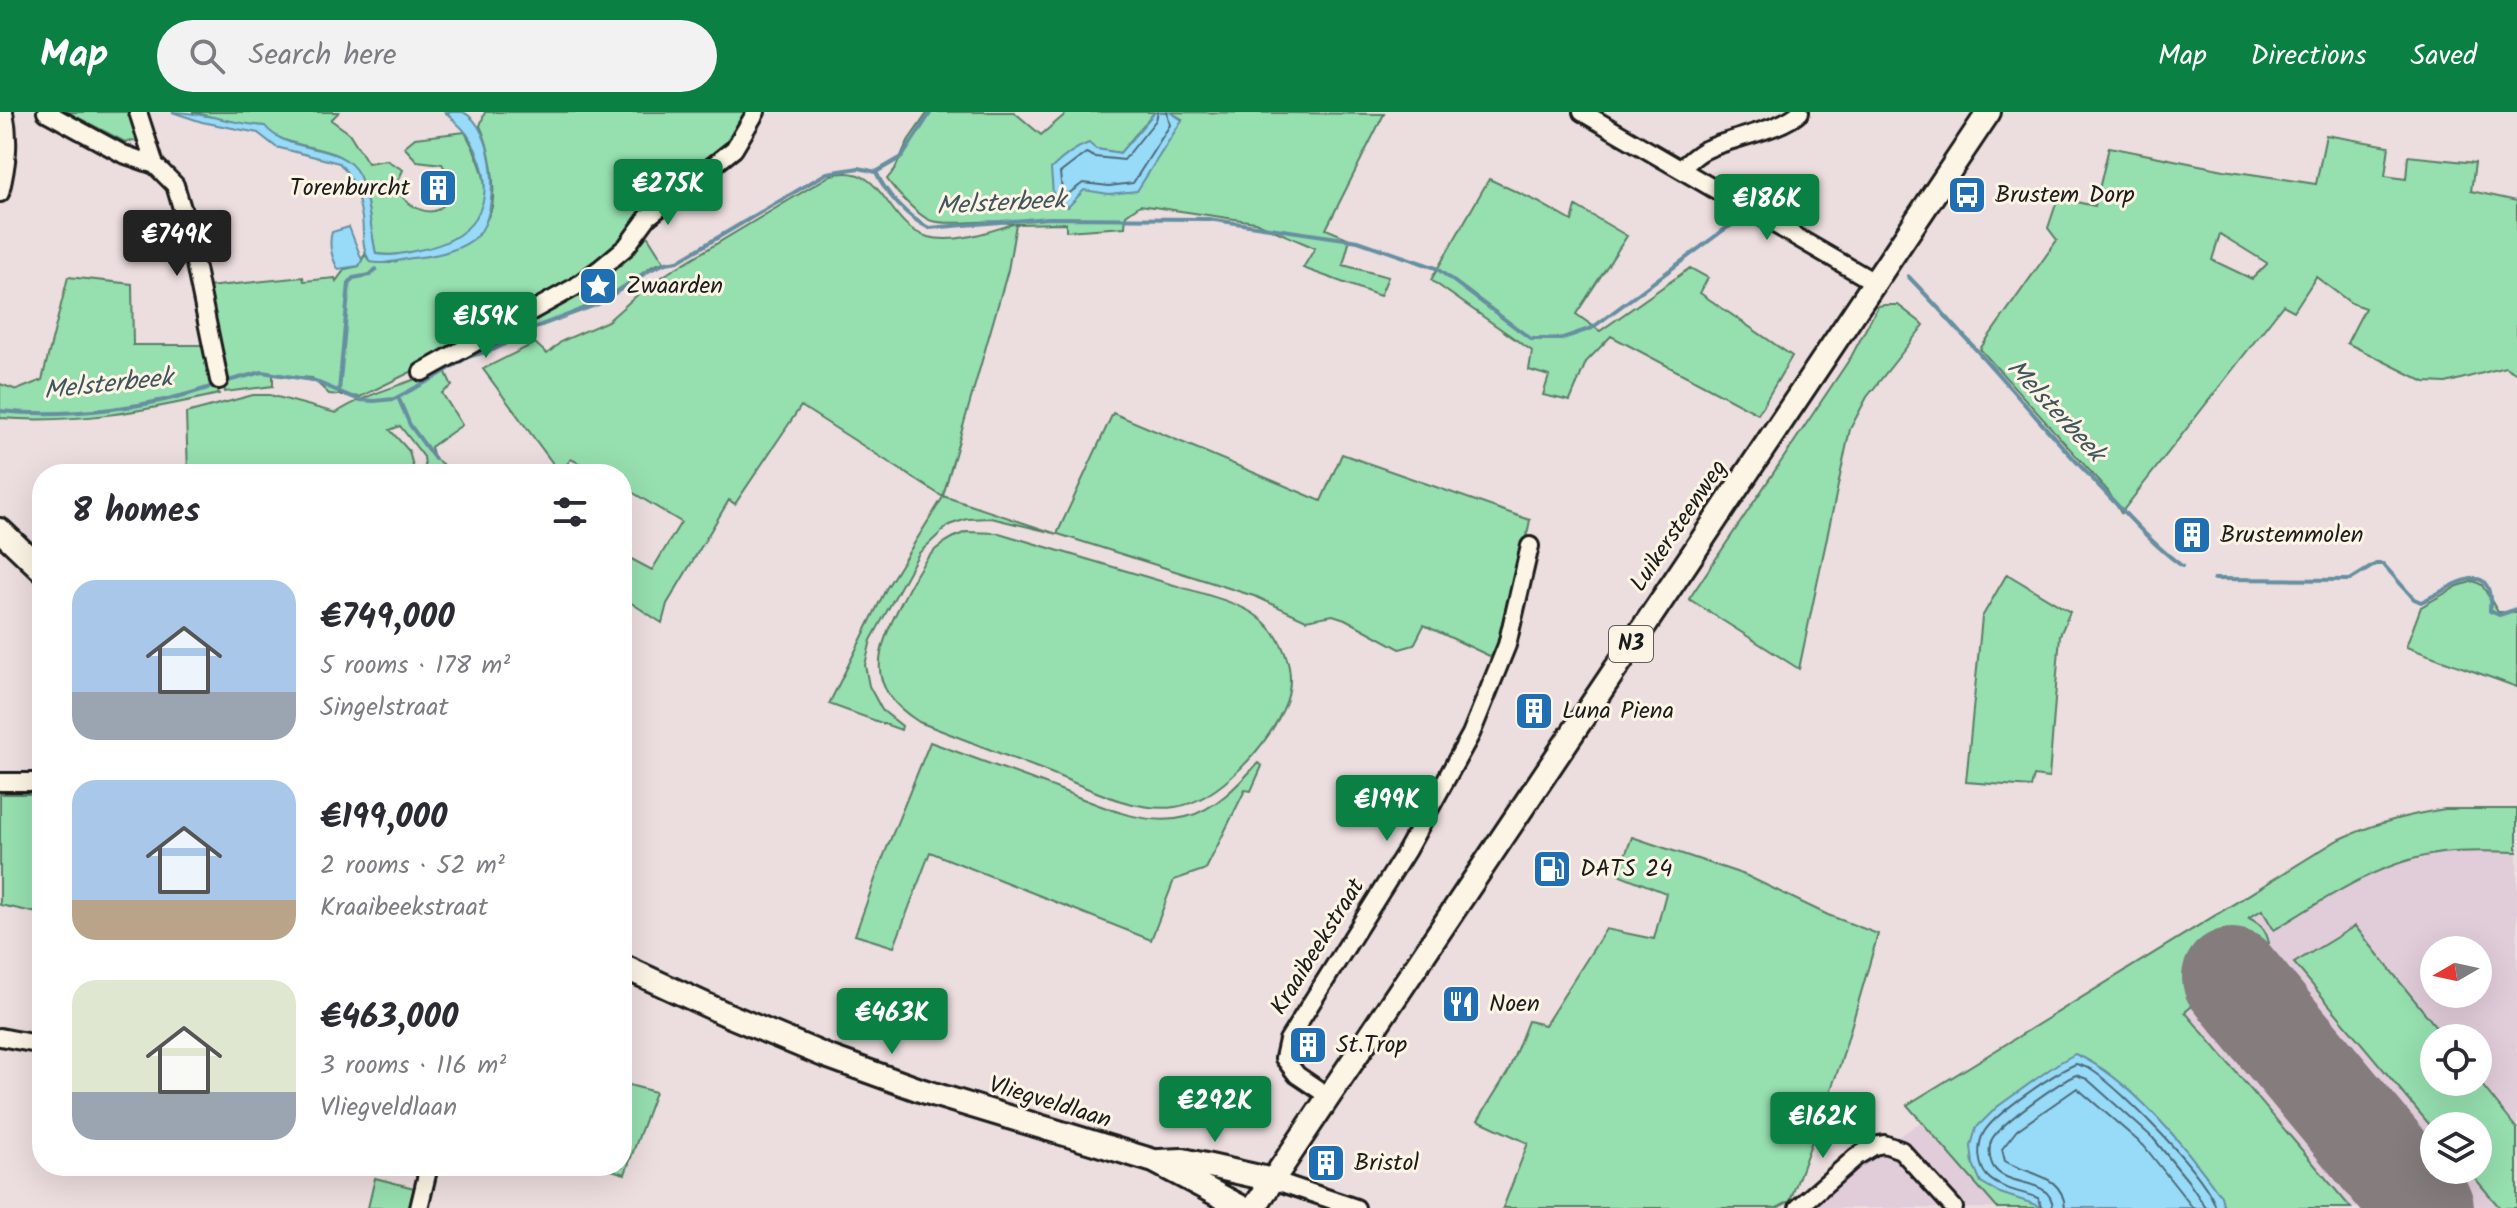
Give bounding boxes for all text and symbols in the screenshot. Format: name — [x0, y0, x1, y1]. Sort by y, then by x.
search box — [157, 20, 717, 92]
text: Map — [40, 26, 109, 86]
text: Search here — [249, 32, 396, 80]
icon: search — [185, 34, 229, 78]
text: Map — [2158, 34, 2207, 79]
text: Directions — [2251, 34, 2367, 79]
text: Saved — [2411, 34, 2477, 79]
pin: €275K — [612, 159, 724, 227]
text: €275K — [632, 164, 704, 206]
building icon: Torenburcht — [417, 167, 459, 209]
place label: Torenburcht — [290, 169, 411, 208]
pin: €186K — [1711, 174, 1823, 242]
bus stop icon: Brustem Dorp — [1946, 174, 1988, 216]
place label: Brustem Dorp — [1995, 176, 2135, 215]
water label: Melsterbeek — [935, 179, 1070, 228]
text: €186K — [1732, 179, 1802, 221]
pin: €749K — [121, 210, 233, 278]
text: €749K — [141, 215, 213, 257]
place icon: Zwaarden — [577, 265, 619, 307]
place label: Zwaarden — [626, 267, 723, 306]
pin: €159K — [430, 292, 542, 360]
text: €159K — [453, 297, 519, 339]
water label: Melsterbeek — [1996, 349, 2117, 475]
water label: Melsterbeek — [42, 357, 178, 413]
street label: Luikersteenweg — [1620, 452, 1738, 600]
text: 8 homes — [72, 485, 200, 539]
icon: filters — [548, 490, 592, 534]
building icon: Brustemmolen — [2171, 514, 2213, 556]
place label: Brustemmolen — [2220, 516, 2364, 555]
text: €749,000 — [320, 591, 455, 645]
icon: home — [136, 612, 232, 708]
road number: N3 — [1609, 626, 1653, 662]
text: 5 rooms · 178 m² — [320, 645, 510, 687]
text: Singelstraat — [320, 687, 448, 729]
building icon: Luna Piena — [1513, 690, 1555, 732]
place label: Luna Piena — [1562, 692, 1674, 731]
pin: €199K — [1331, 775, 1443, 843]
text: €199K — [1354, 780, 1420, 822]
text: €199,000 — [320, 791, 447, 845]
icon: home — [136, 812, 232, 908]
text: 2 rooms · 52 m² — [320, 845, 505, 887]
fuel station icon: DATS 24 — [1531, 848, 1573, 890]
place label: DATS 24 — [1580, 850, 1672, 889]
street label: Kraaibeekstraat — [1260, 870, 1376, 1023]
text: Kraaibeekstraat — [320, 887, 488, 929]
north arrow — [2420, 936, 2492, 1008]
map controls — [2420, 936, 2492, 1184]
restaurant icon: Noen — [1440, 983, 1482, 1025]
place label: Noen — [1489, 985, 1540, 1024]
pin: €463K — [836, 988, 948, 1056]
text: €463,000 — [320, 991, 458, 1045]
text: €463K — [855, 993, 929, 1035]
icon: home — [136, 1012, 232, 1108]
building icon: St.Trop — [1287, 1024, 1329, 1066]
button: locate — [2420, 1024, 2492, 1096]
place label: St.Trop — [1336, 1026, 1407, 1065]
text: 3 rooms · 116 m² — [320, 1045, 506, 1087]
street label: Vliegveldlaan — [984, 1066, 1116, 1140]
pin: €292K — [1159, 1076, 1271, 1144]
text: €292K — [1177, 1081, 1253, 1123]
text: Vliegveldlaan — [320, 1087, 457, 1129]
pin: €162K — [1767, 1092, 1879, 1160]
text: €162K — [1788, 1097, 1858, 1139]
button: layers — [2420, 1112, 2492, 1184]
building icon: Bristol — [1305, 1142, 1347, 1184]
place label: Bristol — [1354, 1144, 1419, 1183]

